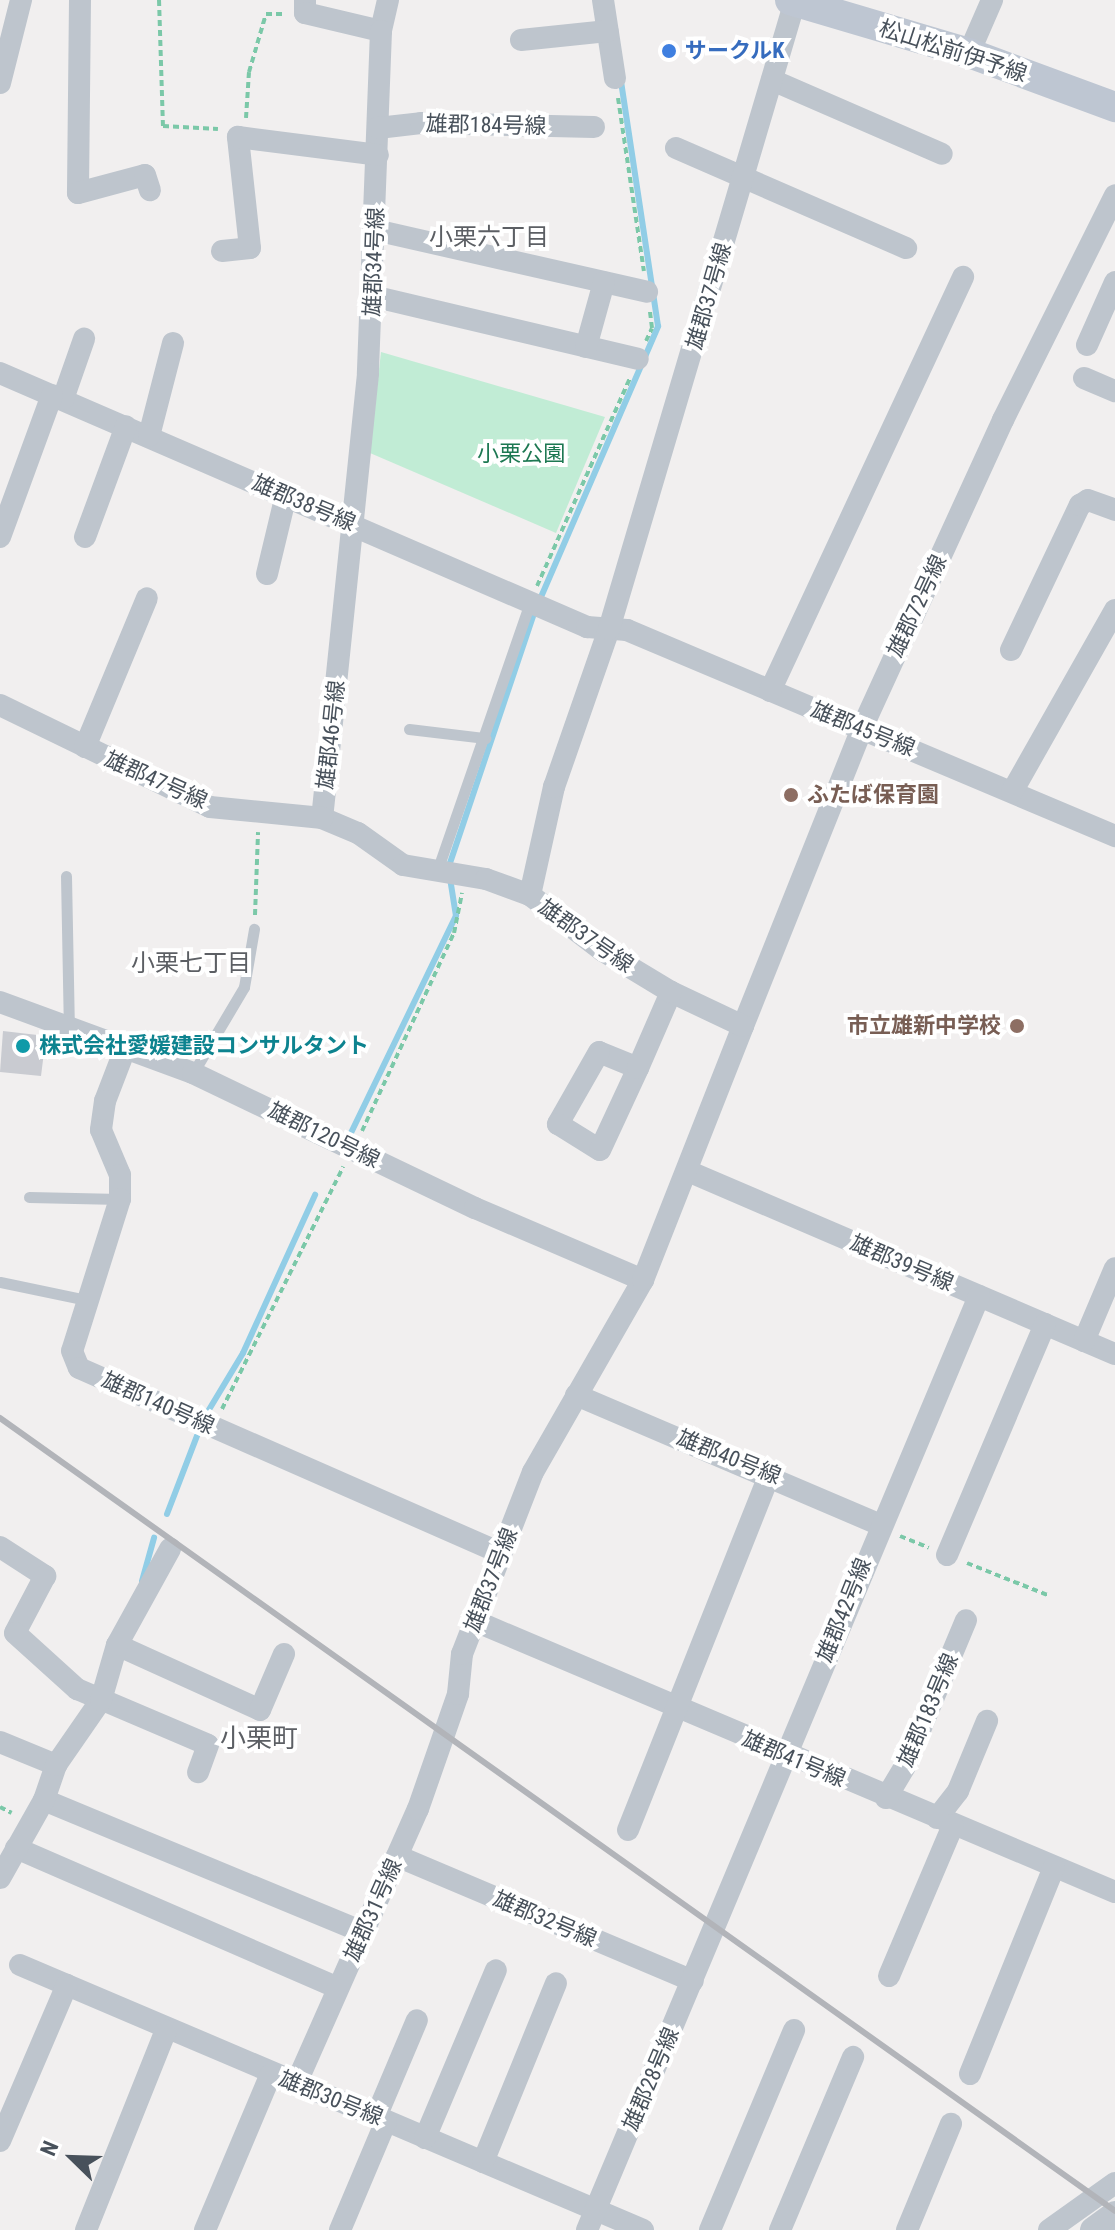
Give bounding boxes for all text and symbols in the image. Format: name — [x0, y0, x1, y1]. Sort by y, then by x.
street label: 松山松前伊予線 — [876, 15, 1030, 87]
place label: サークルK — [685, 38, 785, 64]
marker: サークルK — [660, 42, 678, 60]
street label: 雄郡184号線 — [425, 111, 547, 139]
street label: 雄郡34号線 — [359, 207, 389, 317]
district label: 小栗六丁目 — [429, 224, 549, 252]
street label: 雄郡37号線 — [681, 240, 737, 352]
park label: 小栗公園 — [477, 441, 565, 467]
street label: 雄郡38号線 — [248, 469, 360, 537]
street label: 雄郡72号線 — [882, 551, 952, 661]
street label: 雄郡46号線 — [312, 679, 350, 791]
street label: 雄郡45号線 — [807, 696, 919, 762]
street label: 雄郡47号線 — [101, 746, 211, 814]
place label: ふたば保育園 — [807, 782, 939, 808]
marker: ふたば保育園 — [782, 786, 800, 804]
street label: 雄郡37号線 — [533, 894, 639, 978]
district label: 小栗七丁目 — [131, 950, 251, 978]
place label: 市立雄新中学校 — [847, 1013, 1001, 1039]
marker: 市立雄新中学校 — [1008, 1017, 1026, 1035]
place label: 株式会社愛媛建設コンサルタント — [39, 1033, 369, 1059]
marker: 株式会社愛媛建設コンサルタント — [14, 1037, 32, 1055]
street label: 雄郡120号線 — [264, 1097, 384, 1173]
street label: 雄郡39号線 — [846, 1229, 958, 1297]
street label: 雄郡140号線 — [98, 1366, 218, 1440]
street label: 雄郡40号線 — [673, 1424, 785, 1490]
street label: 雄郡37号線 — [459, 1524, 523, 1636]
street label: 雄郡42号線 — [811, 1554, 877, 1666]
street label: 雄郡183号線 — [892, 1649, 964, 1771]
district label: 小栗町 — [220, 1723, 298, 1755]
street label: 雄郡41号線 — [738, 1725, 850, 1793]
street label: 雄郡31号線 — [339, 1855, 407, 1965]
street label: 雄郡32号線 — [489, 1885, 601, 1953]
street label: 雄郡28号線 — [617, 2023, 685, 2135]
street label: 雄郡30号線 — [275, 2065, 387, 2131]
north arrow — [32, 2118, 112, 2198]
text: N — [35, 2137, 64, 2160]

